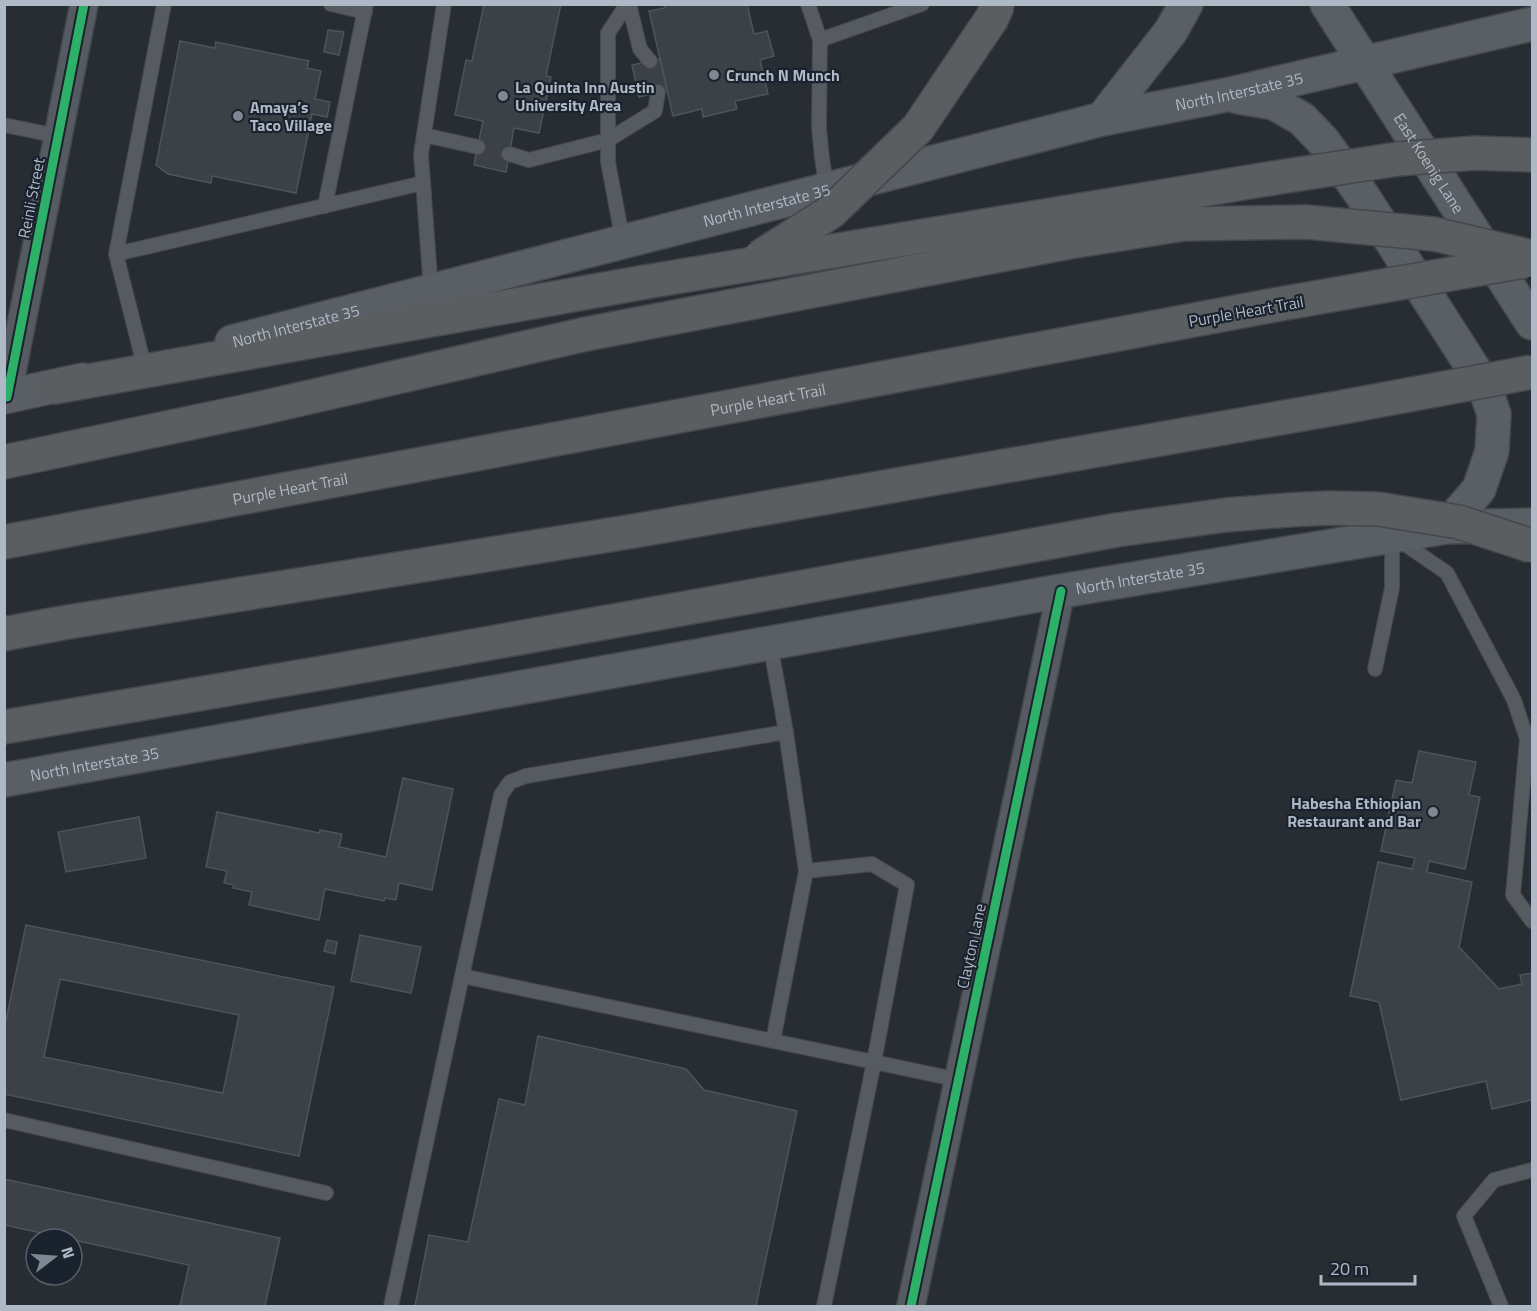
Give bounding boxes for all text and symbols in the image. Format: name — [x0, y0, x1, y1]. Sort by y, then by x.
place label: Crunch N Munch — [726, 63, 840, 87]
street label: North Interstate 35 — [1173, 65, 1306, 117]
marker: Crunch N Munch — [707, 68, 721, 82]
place label: La Quinta Inn Austin University Area — [515, 75, 655, 117]
marker: La Quinta Inn Austin University Area — [496, 89, 510, 103]
place label: Amaya’s Taco Village — [250, 95, 332, 137]
street label: East Koenig Lane — [1388, 108, 1470, 218]
marker: Amaya’s Taco Village — [231, 109, 245, 123]
street label: Reinli Street — [11, 155, 51, 240]
street label: North Interstate 35 — [701, 177, 833, 233]
street label: Purple Heart Trail — [1187, 289, 1305, 333]
street label: North Interstate 35 — [230, 298, 362, 353]
street label: Purple Heart Trail — [708, 377, 827, 422]
street label: Purple Heart Trail — [230, 466, 350, 511]
street label: North Interstate 35 — [1074, 555, 1207, 600]
street label: North Interstate 35 — [28, 740, 161, 787]
place label: Habesha Ethiopian Restaurant and Bar — [1287, 791, 1421, 833]
marker: Habesha Ethiopian Restaurant and Bar — [1426, 805, 1440, 819]
street label: Clayton Lane — [950, 901, 992, 991]
north arrow — [24, 1227, 84, 1287]
text: N — [55, 1244, 81, 1261]
scale bar — [1321, 1248, 1416, 1286]
text: 20 m — [1330, 1255, 1369, 1282]

